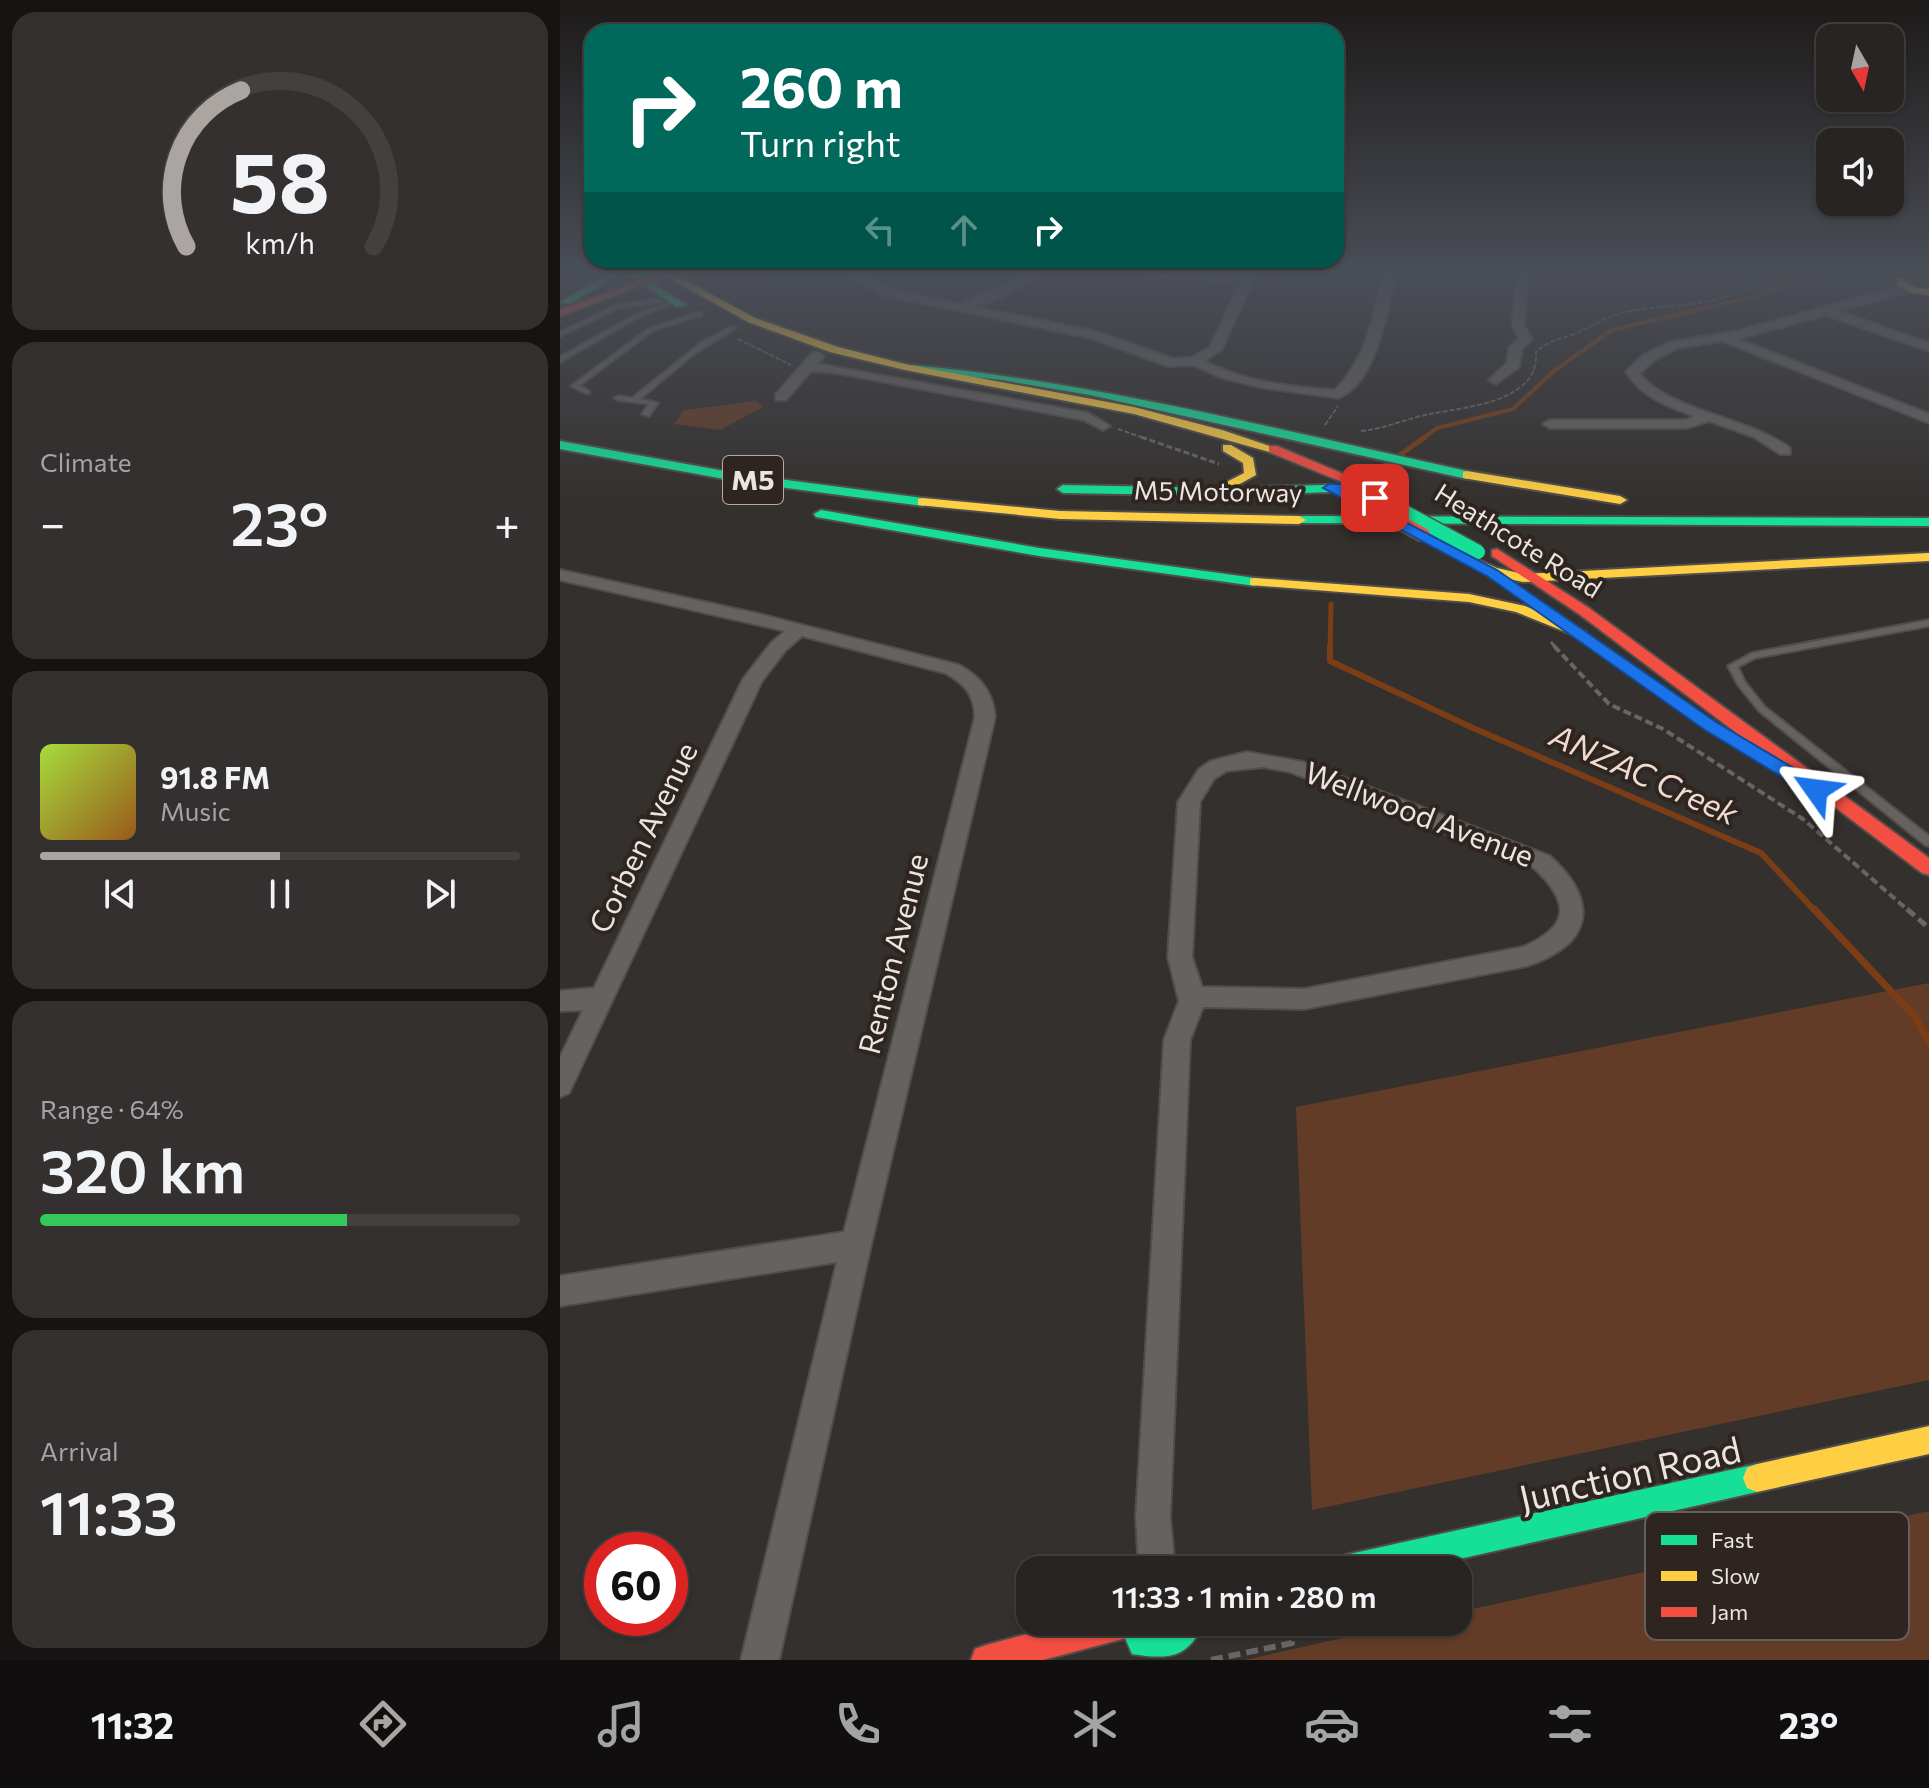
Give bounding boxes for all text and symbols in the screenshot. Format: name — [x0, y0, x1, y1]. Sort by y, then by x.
north arrow — [1816, 24, 1904, 112]
map controls — [1816, 24, 1904, 216]
text: 260 m — [740, 51, 903, 120]
icon: right — [608, 56, 712, 160]
text: Turn right — [740, 120, 901, 164]
text: 58 — [230, 127, 330, 229]
button: sound — [1816, 128, 1904, 216]
icon: left — [858, 208, 902, 252]
icon: ahead — [942, 208, 986, 252]
icon: right — [1026, 208, 1070, 252]
text: km/h — [245, 225, 315, 260]
text: Climate — [40, 446, 132, 477]
road number: M5 — [723, 456, 783, 504]
pin — [1341, 464, 1409, 532]
street label: M5 Motorway — [1133, 474, 1303, 507]
icon: arrive — [1353, 476, 1397, 520]
street label: Heathcote Road — [1430, 476, 1608, 603]
text: 23° — [231, 485, 329, 558]
text: − — [40, 495, 65, 549]
text: + — [494, 495, 520, 549]
water label: ANZAC Creek — [1544, 714, 1745, 833]
street label: Corben Avenue — [580, 736, 704, 938]
position arrow — [1774, 748, 1858, 832]
street label: Wellwood Avenue — [1300, 752, 1539, 873]
text: 91.8 FM — [160, 758, 270, 795]
text: Music — [160, 795, 231, 826]
street label: Renton Avenue — [849, 849, 934, 1057]
icon: previous — [98, 872, 142, 916]
icon: pause — [258, 872, 302, 916]
icon: next — [418, 872, 462, 916]
text: Range · 64% — [40, 1093, 184, 1124]
text: 320 km — [40, 1132, 245, 1205]
street label: Junction Road — [1514, 1425, 1745, 1519]
text: Arrival — [40, 1435, 119, 1466]
text: 11:33 — [40, 1474, 178, 1547]
legend — [1645, 1512, 1909, 1640]
text: Fast — [1711, 1526, 1754, 1553]
speed limit sign: 60 — [584, 1532, 688, 1636]
text: Slow — [1711, 1562, 1760, 1589]
text: 11:33 · 1 min · 280 m — [1112, 1577, 1376, 1614]
text: Jam — [1711, 1598, 1748, 1625]
icon: directions — [355, 1696, 411, 1752]
icon: music — [593, 1696, 649, 1752]
icon: phone — [830, 1696, 886, 1752]
icon: climate — [1067, 1696, 1123, 1752]
icon: car — [1304, 1696, 1360, 1752]
icon: filters — [1542, 1696, 1598, 1752]
text: 11:32 — [91, 1702, 174, 1746]
text: 23° — [1779, 1702, 1838, 1746]

